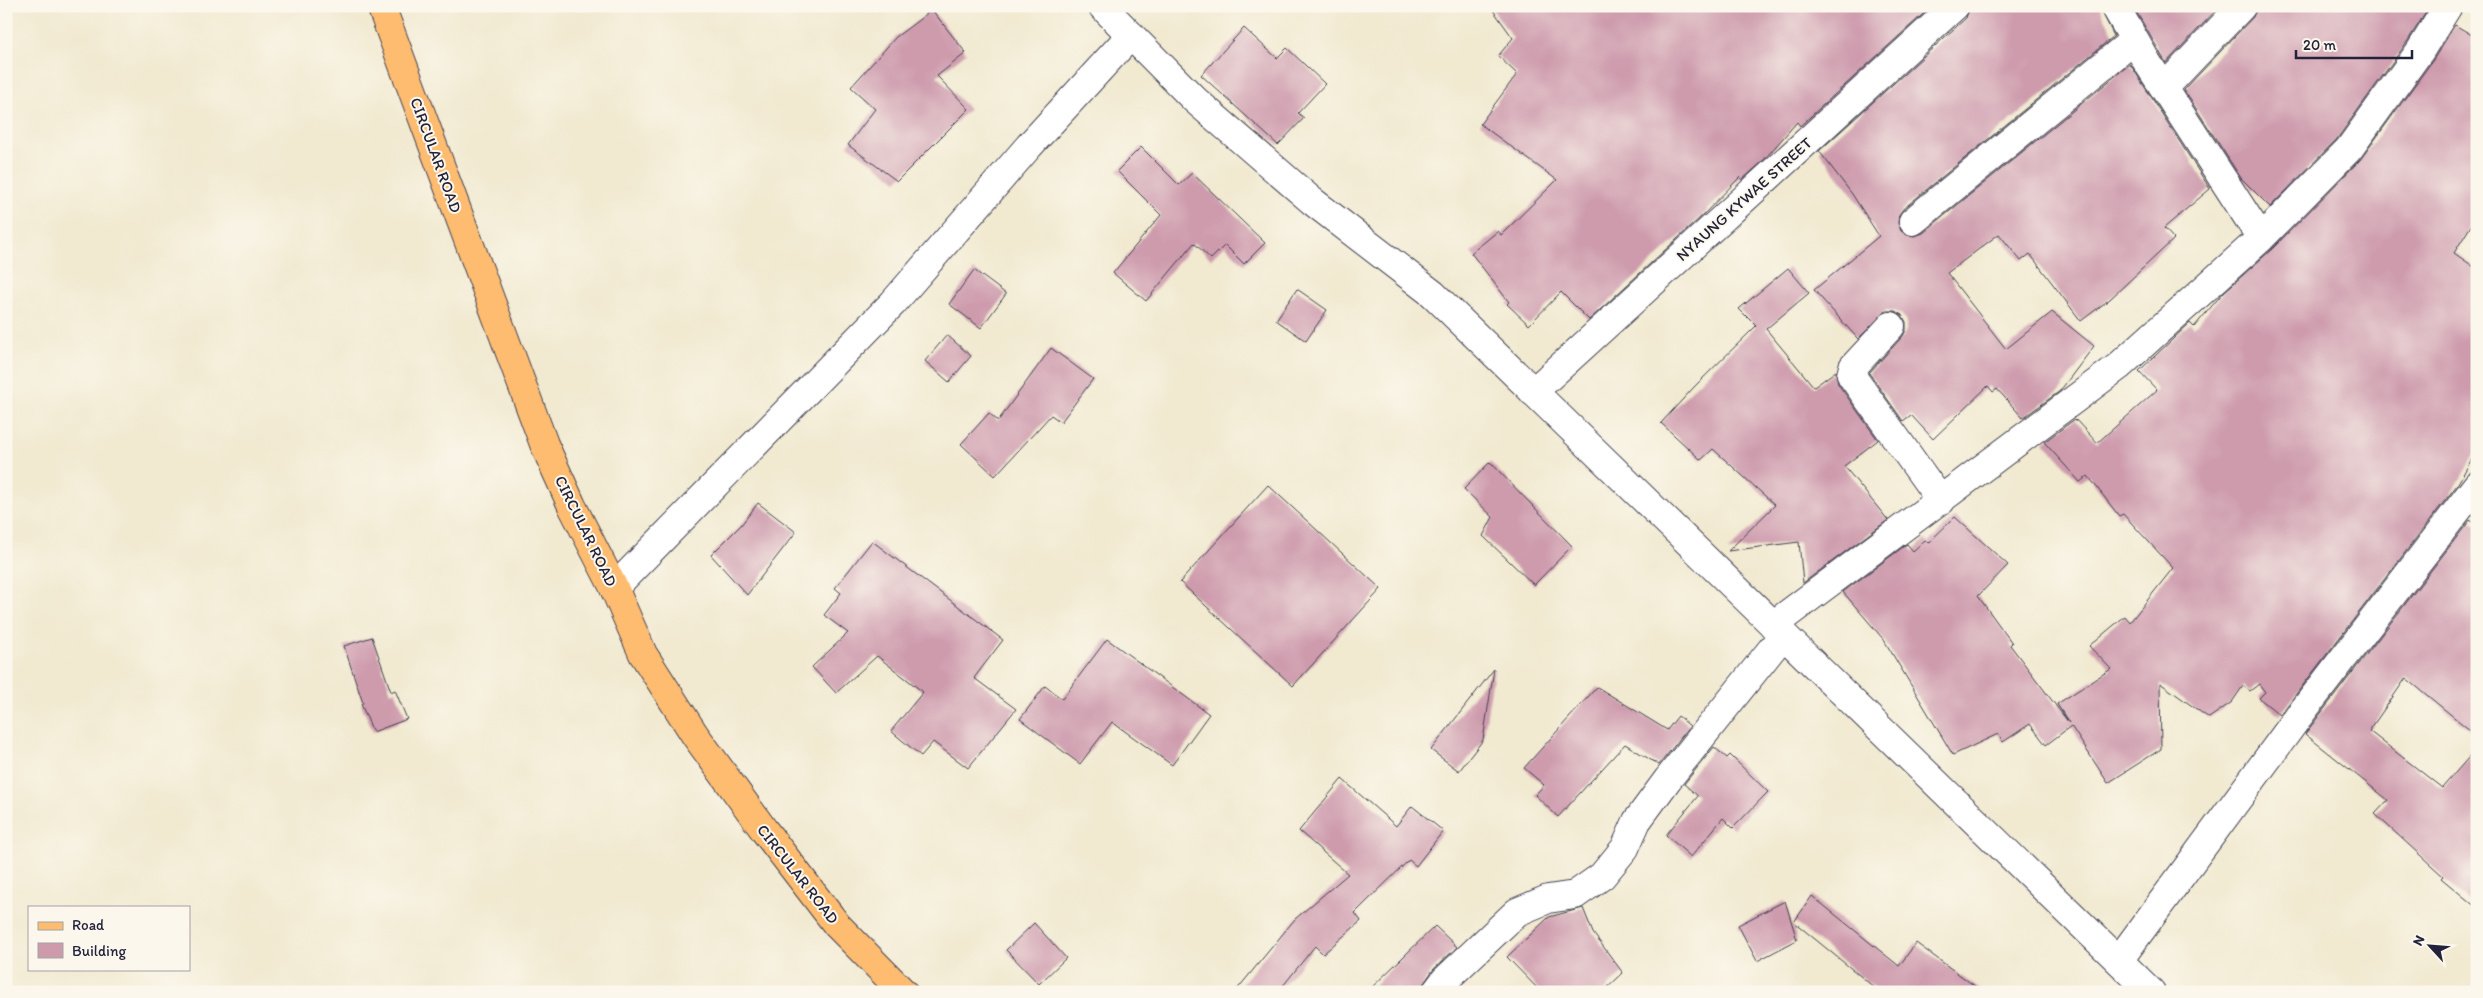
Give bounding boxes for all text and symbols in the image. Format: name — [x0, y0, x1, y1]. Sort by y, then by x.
scale bar — [2296, 28, 2412, 60]
text: 20 m — [2303, 36, 2337, 54]
street label: CIRCULAR ROAD — [406, 95, 466, 216]
street label: NYAUNG KYWAE STREET — [1672, 133, 1816, 265]
street label: CIRCULAR ROAD — [551, 472, 621, 590]
street label: CIRCULAR ROAD — [753, 820, 843, 928]
legend — [28, 906, 190, 970]
text: Road — [72, 916, 105, 934]
north arrow — [2406, 920, 2456, 970]
text: N — [2409, 933, 2428, 948]
text: Building — [72, 942, 126, 960]

